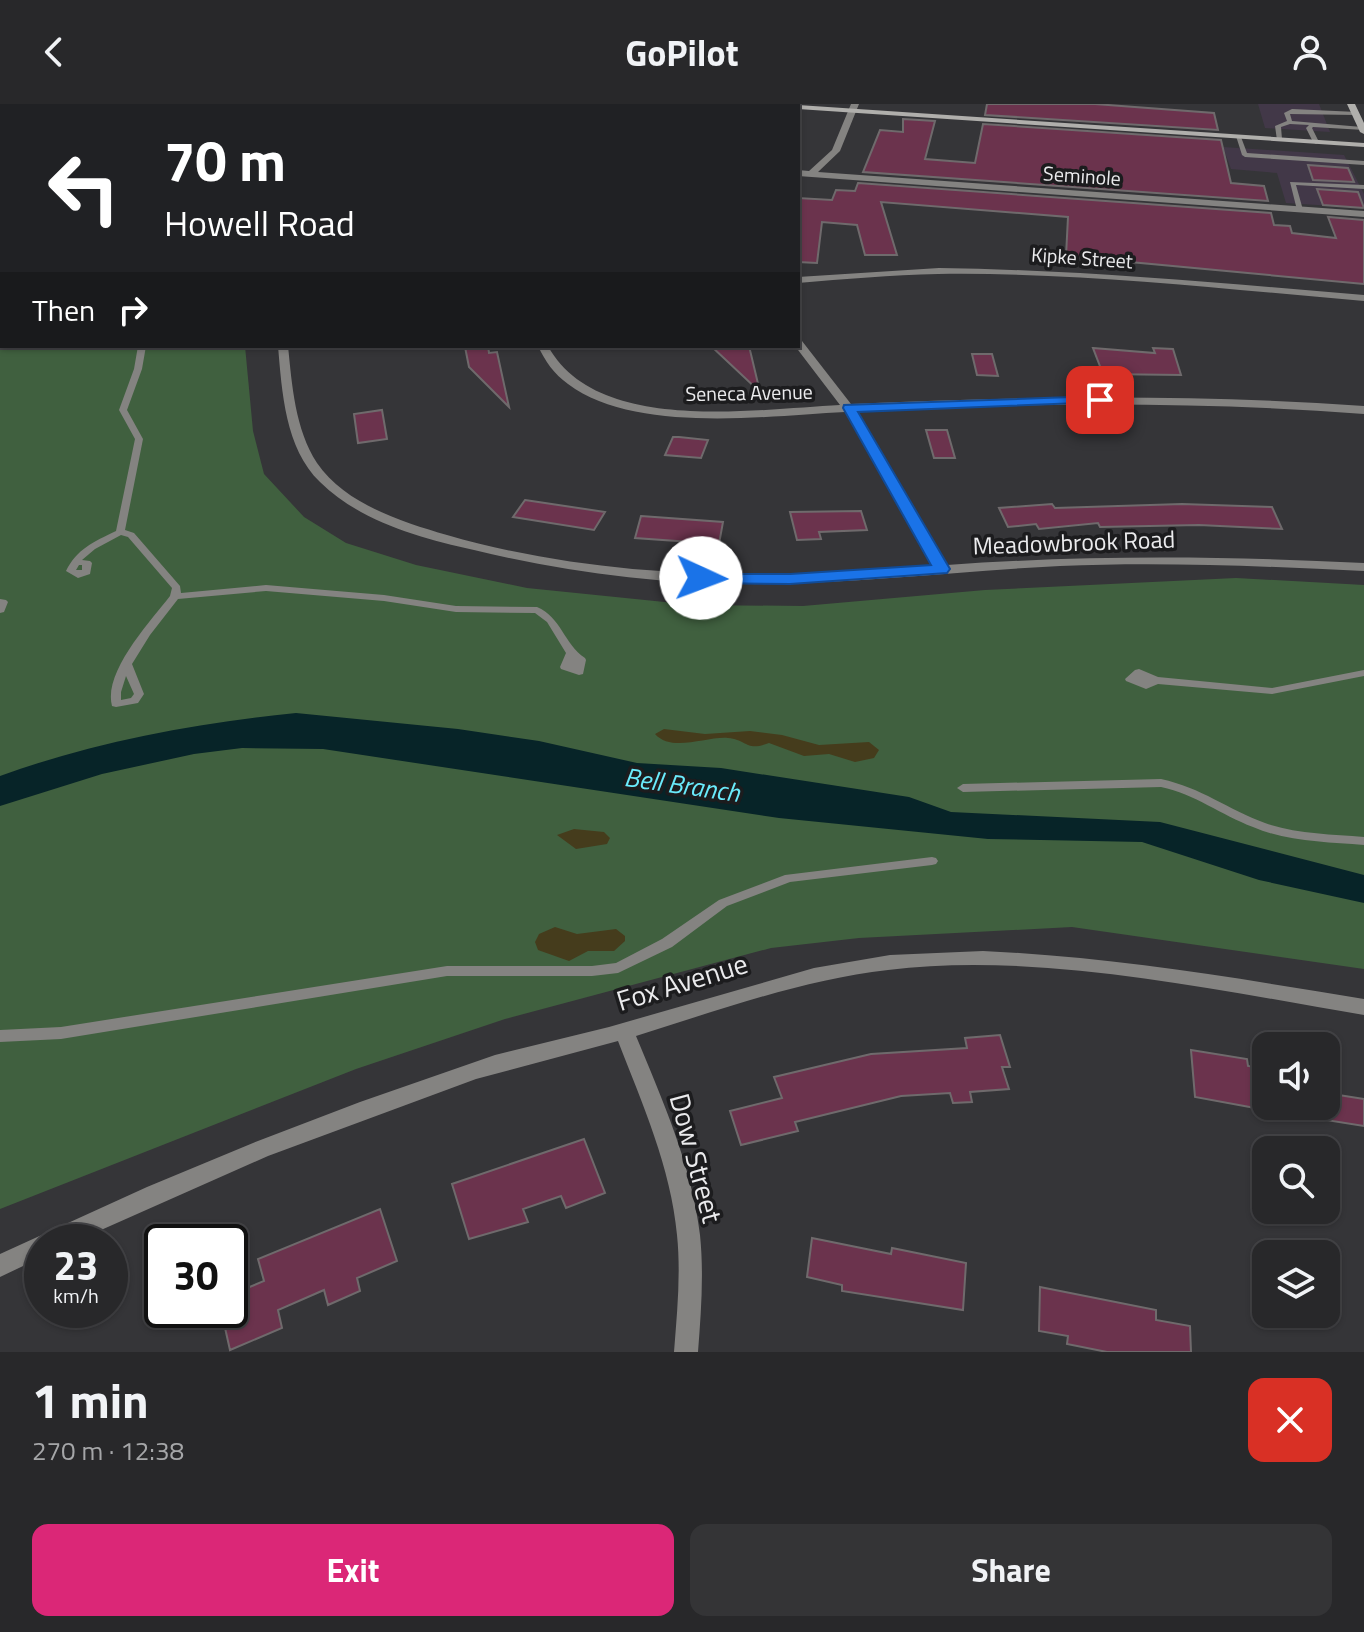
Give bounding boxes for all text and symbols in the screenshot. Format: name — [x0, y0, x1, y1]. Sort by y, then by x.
text: GoPilot — [625, 25, 739, 80]
icon: back — [32, 30, 76, 74]
icon: person — [1288, 30, 1332, 74]
text: 70 m — [164, 118, 286, 203]
icon: left — [32, 136, 136, 240]
street label: Seminole — [1042, 157, 1122, 194]
text: Howell Road — [164, 195, 355, 250]
street label: Kipke Street — [1030, 238, 1134, 277]
text: Then — [32, 287, 95, 333]
icon: right — [111, 288, 155, 332]
pin — [1066, 366, 1134, 434]
street label: Seneca Avenue — [685, 376, 813, 409]
icon: arrive — [1078, 378, 1122, 422]
street label: Meadowbrook Road — [972, 520, 1176, 564]
position arrow — [659, 536, 743, 620]
water label: Bell Branch — [622, 757, 743, 812]
street label: Fox Avenue — [611, 941, 753, 1022]
map controls — [1252, 1032, 1340, 1328]
button: sound — [1252, 1032, 1340, 1120]
street label: Dow Street — [659, 1088, 734, 1228]
button: search — [1252, 1136, 1340, 1224]
speed limit sign: 30 — [144, 1224, 248, 1328]
text: 23 — [54, 1235, 98, 1296]
button: layers — [1252, 1240, 1340, 1328]
text: km/h — [53, 1280, 99, 1311]
text: 1 min — [32, 1364, 149, 1437]
button: close — [1248, 1378, 1332, 1462]
text: 270 m · 12:38 — [32, 1431, 184, 1470]
button: Exit — [32, 1524, 674, 1616]
button: Share — [690, 1524, 1332, 1616]

